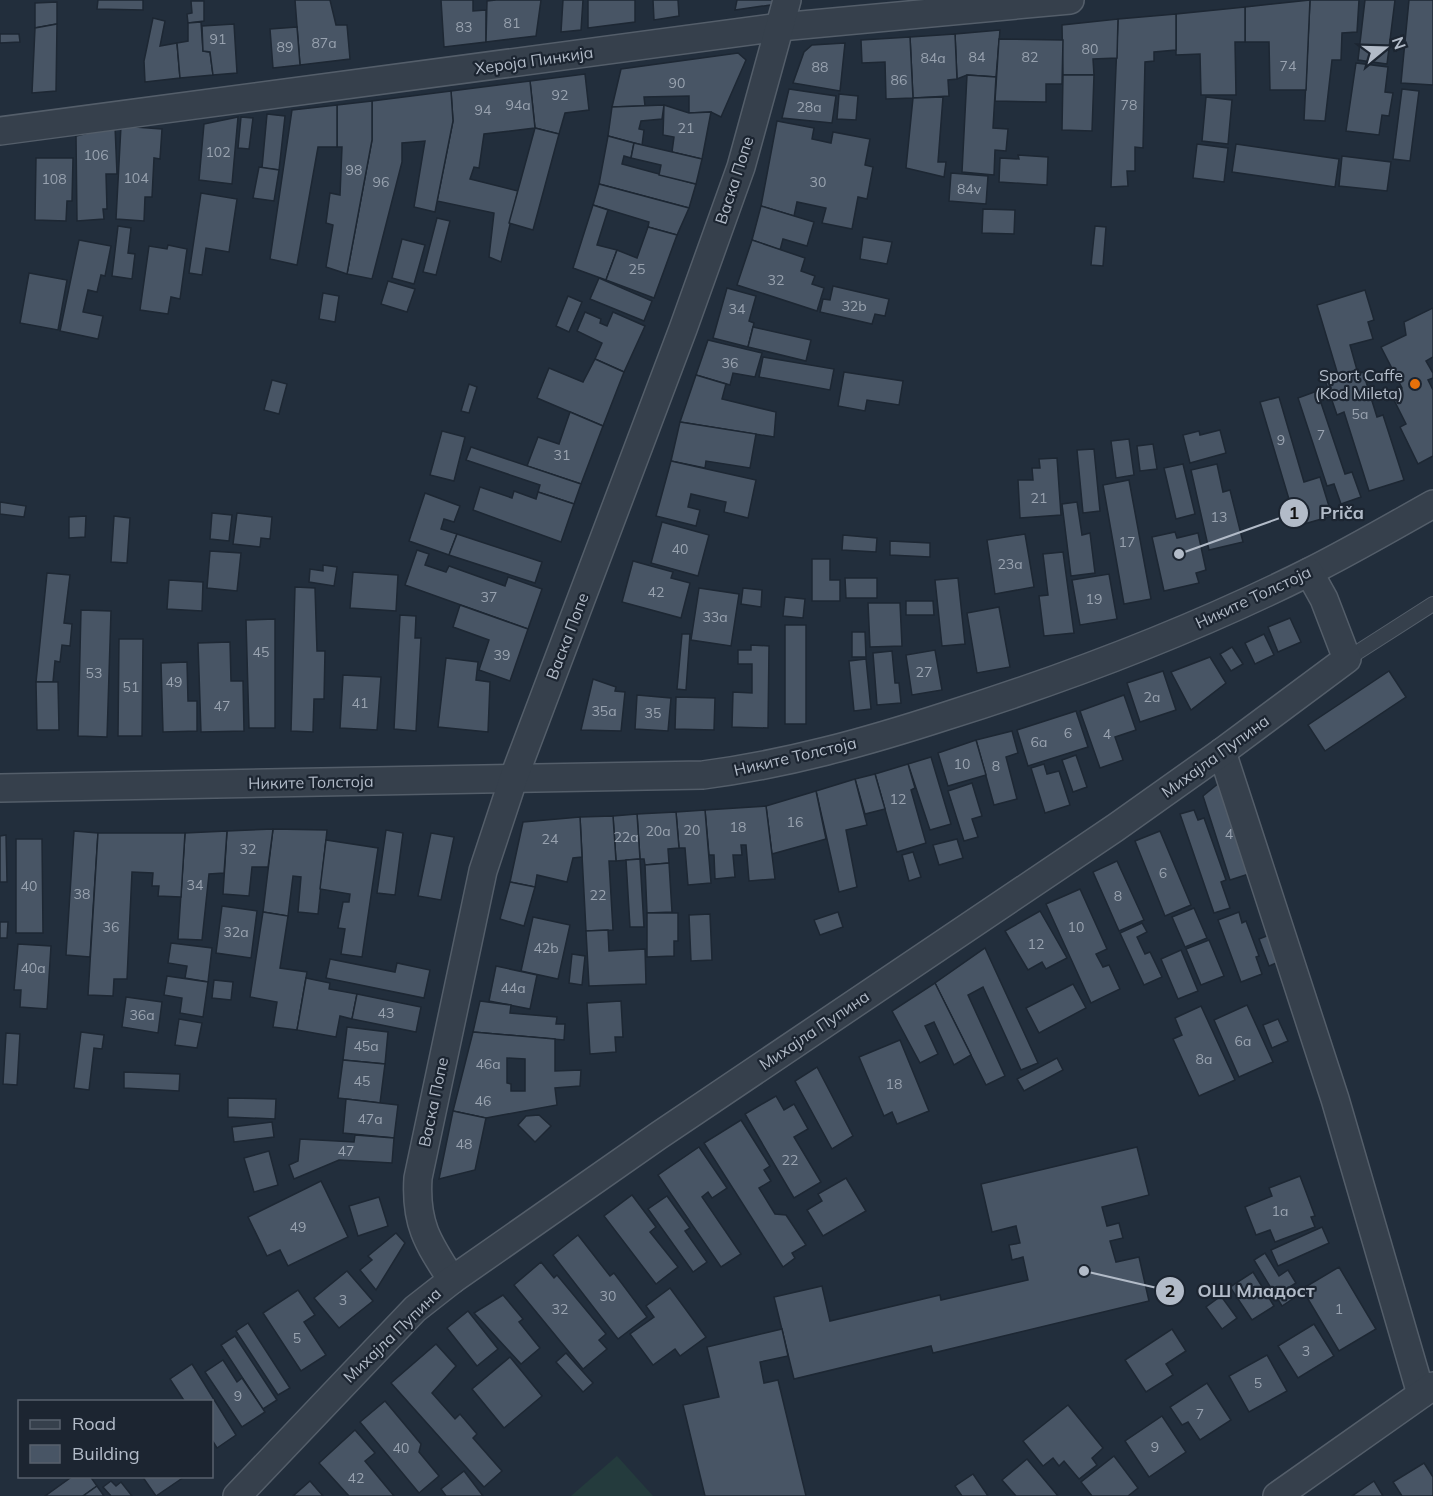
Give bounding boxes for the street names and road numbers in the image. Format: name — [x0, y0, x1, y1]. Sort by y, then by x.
street label: Хероја Пинкија — [474, 42, 594, 78]
street label: Васка Попе — [710, 133, 758, 226]
street label: Никите Толстоја — [1192, 561, 1314, 633]
street label: Васка Попе — [541, 590, 593, 682]
street label: Михајла Пупина — [1157, 710, 1273, 802]
street label: Никите Толстоја — [732, 732, 858, 780]
street label: Никите Толстоја — [248, 771, 374, 793]
street label: Михајла Пупина — [755, 986, 873, 1074]
street label: Васка Попе — [414, 1055, 452, 1149]
street label: Михајла Пупина — [339, 1283, 445, 1387]

